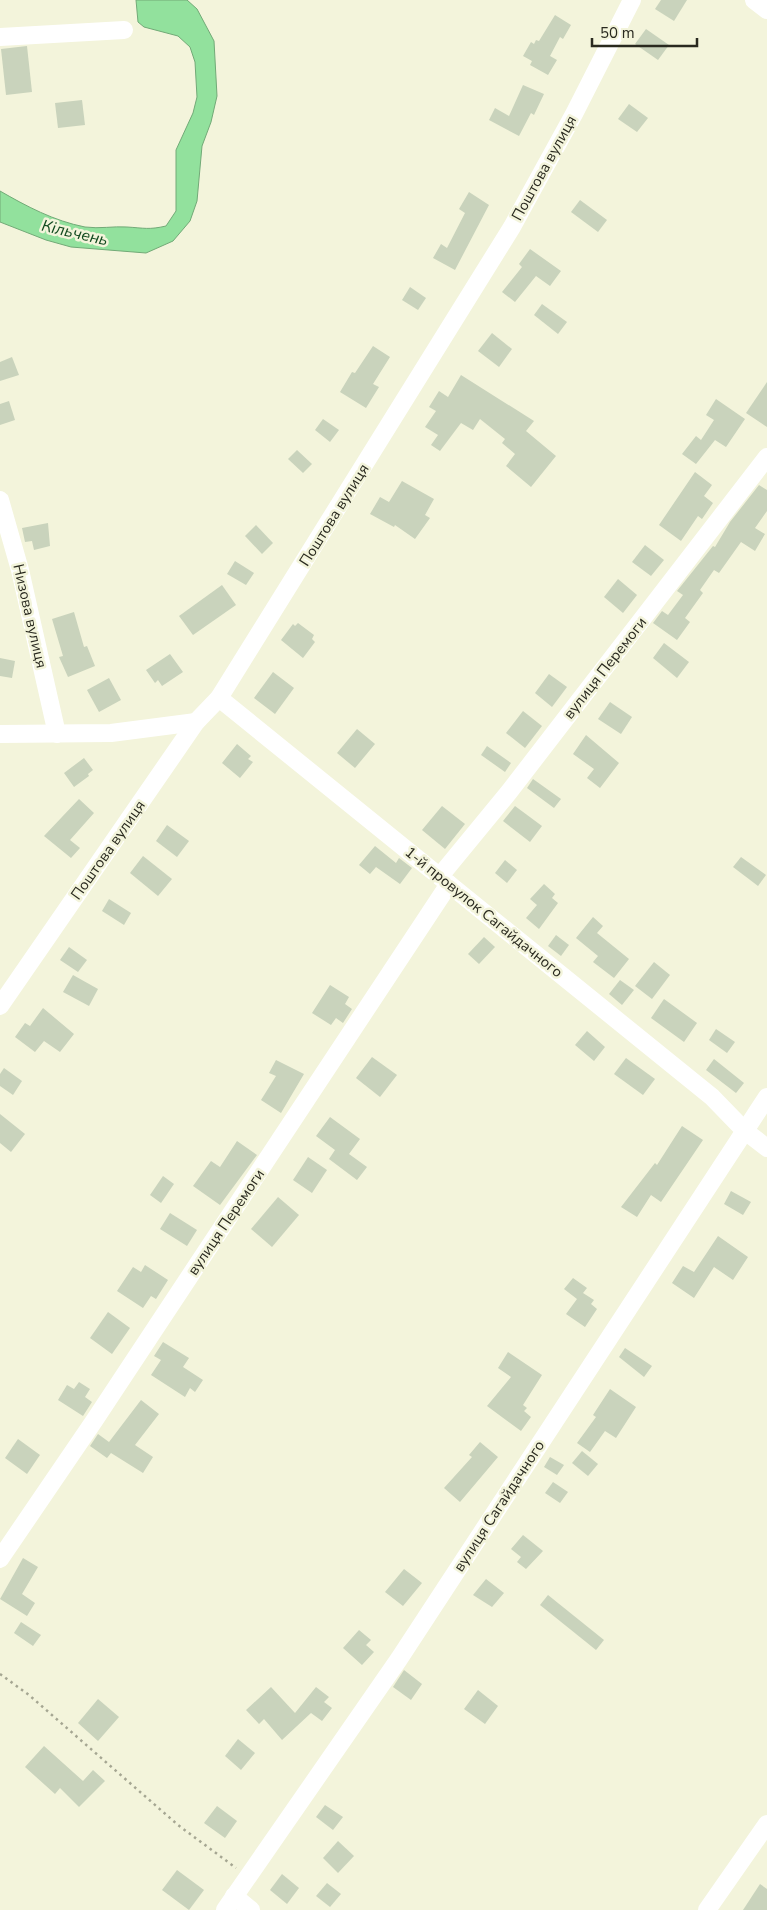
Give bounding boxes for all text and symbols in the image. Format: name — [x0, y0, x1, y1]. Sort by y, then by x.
scale bar — [592, 15, 697, 47]
text: 50 m — [600, 23, 635, 43]
street label: Поштова вулиця — [507, 112, 581, 224]
water label: Кільчень — [39, 215, 110, 251]
street label: Поштова вулиця — [294, 460, 374, 570]
street label: Низова вулиця — [8, 562, 52, 670]
street label: вулиця Перемоги — [559, 613, 651, 723]
street label: Поштова вулиця — [66, 796, 150, 904]
street label: 1-й провулок Сагайдачного — [401, 842, 567, 982]
street label: вулиця Перемоги — [183, 1165, 269, 1279]
street label: вулиця Сагайдачного — [449, 1436, 549, 1576]

